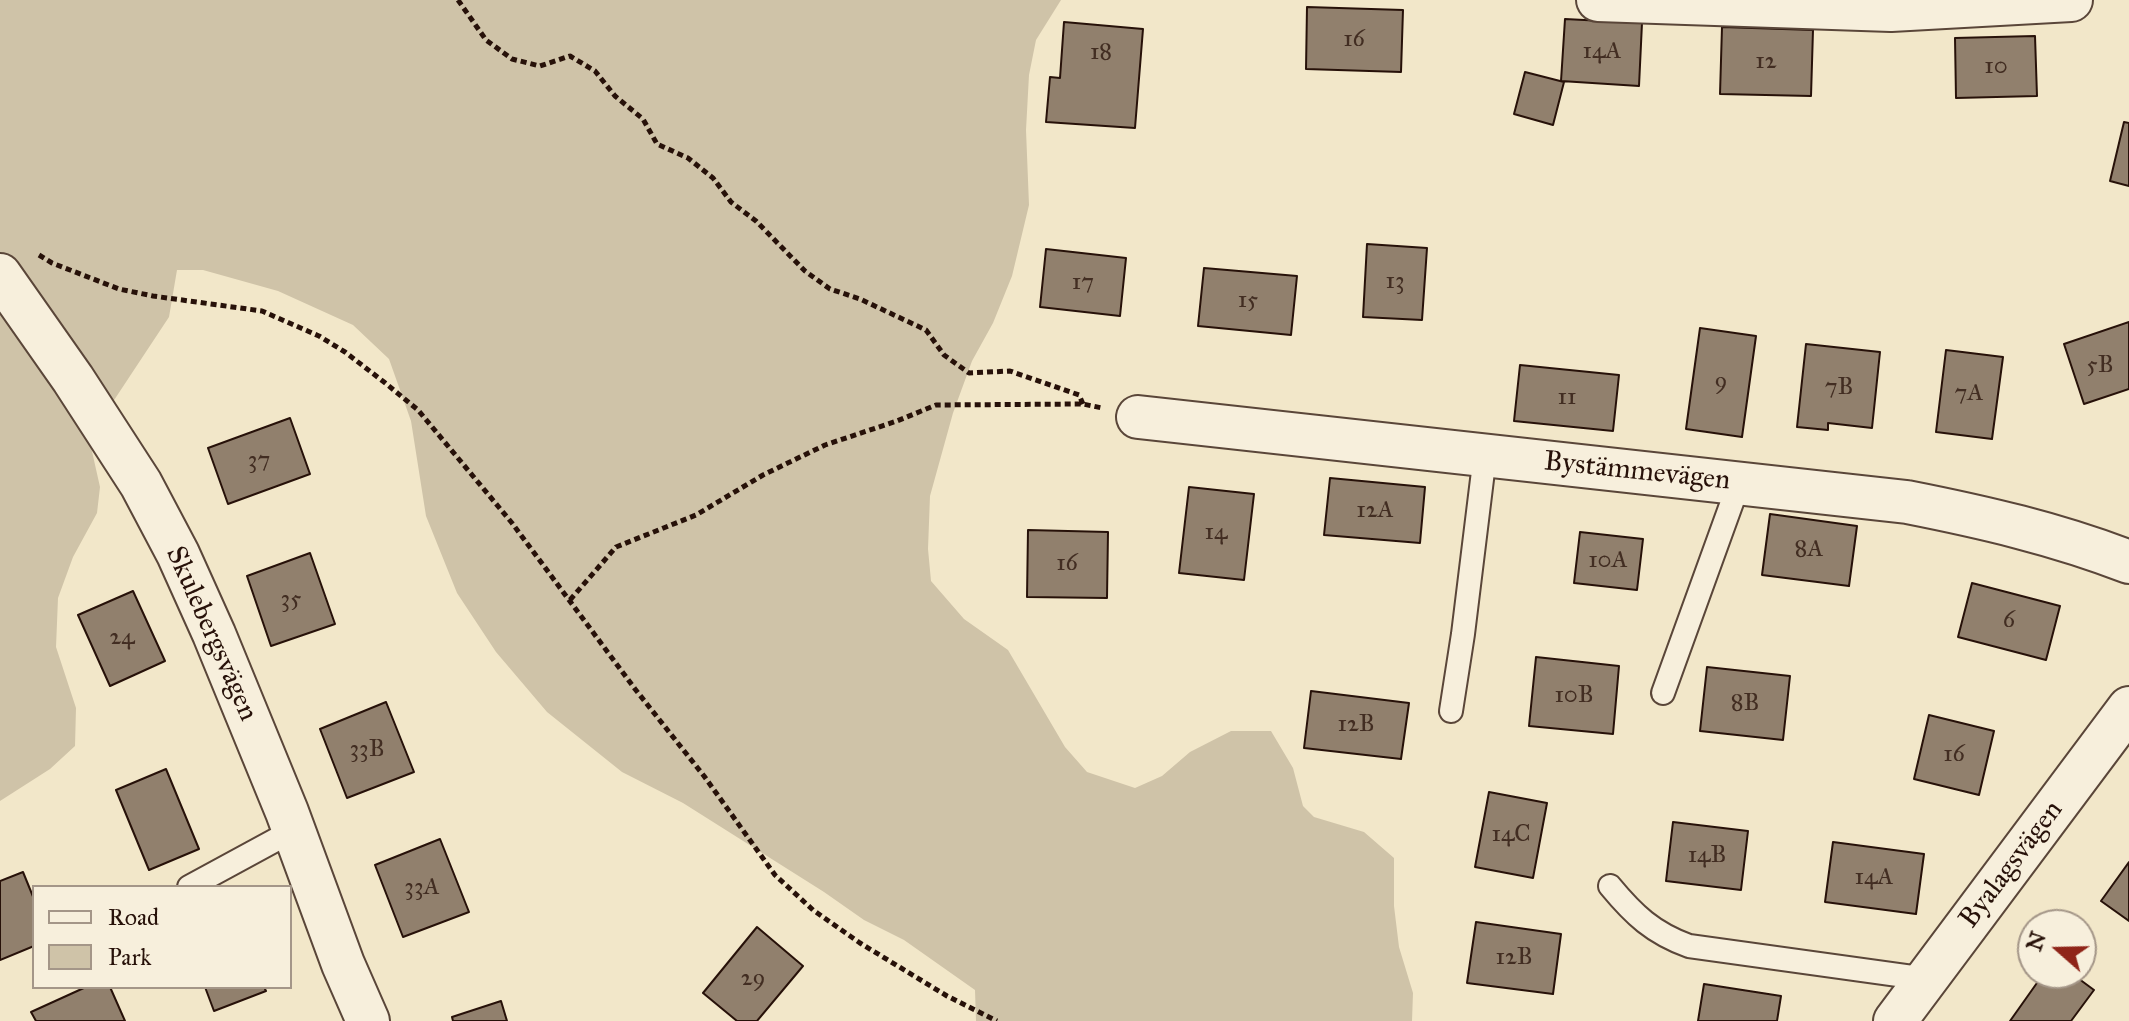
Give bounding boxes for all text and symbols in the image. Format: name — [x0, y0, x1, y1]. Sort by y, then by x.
house number: 16 — [1343, 26, 1365, 54]
house number: 14A — [1582, 38, 1622, 66]
house number: 18 — [1090, 39, 1112, 67]
house number: 12 — [1755, 48, 1777, 76]
house number: 10 — [1984, 53, 2008, 81]
house number: 13 — [1385, 268, 1405, 296]
house number: 17 — [1072, 269, 1094, 297]
house number: 15 — [1238, 287, 1258, 315]
house number: 5B — [2086, 352, 2114, 380]
house number: 9 — [1715, 368, 1727, 396]
house number: 7B — [1825, 374, 1853, 402]
house number: 7A — [1955, 380, 1983, 408]
house number: 11 — [1558, 384, 1576, 412]
street label: Bystämmevägen — [1542, 446, 1732, 498]
house number: 37 — [248, 447, 270, 475]
house number: 12A — [1356, 497, 1394, 525]
house number: 14 — [1205, 519, 1227, 547]
house number: 8A — [1795, 536, 1823, 564]
street label: Skulebergsvägen — [158, 542, 264, 726]
house number: 10A — [1588, 547, 1628, 575]
house number: 16 — [1056, 550, 1078, 578]
house number: 35 — [281, 586, 301, 614]
house number: 6 — [2003, 607, 2015, 635]
house number: 24 — [109, 624, 135, 652]
house number: 10B — [1554, 682, 1594, 710]
house number: 8B — [1731, 690, 1759, 718]
house number: 12B — [1337, 711, 1375, 739]
house number: 33B — [349, 736, 385, 764]
house number: 16 — [1943, 741, 1965, 769]
street label: Byalagsvägen — [1953, 795, 2071, 935]
house number: 14C — [1491, 821, 1531, 849]
house number: 14B — [1688, 842, 1726, 870]
house number: 14A — [1854, 864, 1894, 892]
house number: 33A — [404, 874, 440, 902]
legend — [32, 885, 292, 989]
text: Road — [108, 902, 159, 932]
north arrow — [2017, 909, 2097, 989]
text: N — [2020, 928, 2052, 955]
text: Park — [108, 942, 151, 972]
house number: 12B — [1495, 944, 1533, 972]
house number: 29 — [741, 965, 765, 993]

